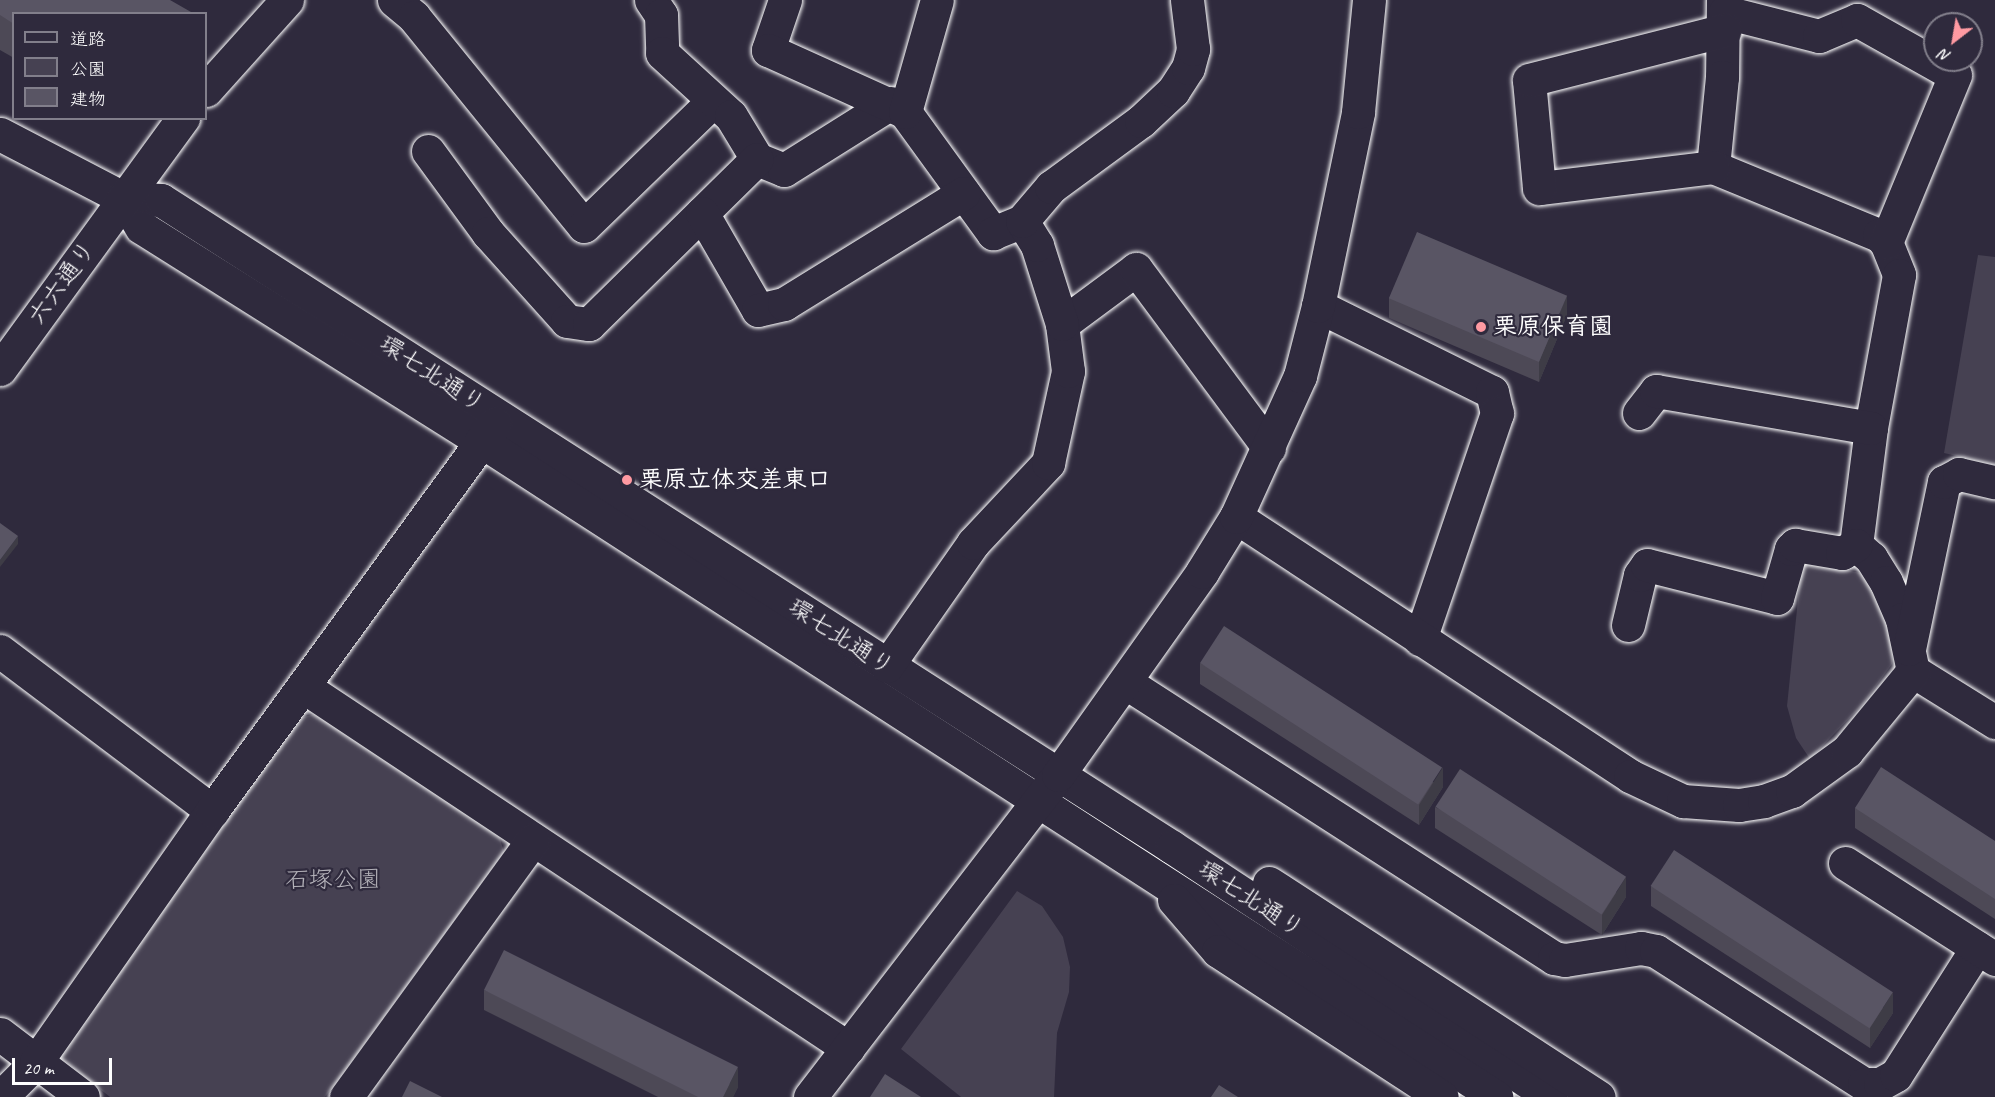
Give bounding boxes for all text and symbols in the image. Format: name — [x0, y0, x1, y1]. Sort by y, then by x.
legend — [12, 12, 207, 120]
north arrow — [1923, 12, 1983, 72]
text: 道路 — [70, 28, 106, 50]
text: N — [1935, 45, 1954, 67]
text: 公園 — [70, 58, 106, 80]
text: 建物 — [70, 88, 106, 110]
street label: 六六通り — [22, 236, 102, 330]
place label: 栗原保育園 — [1493, 313, 1613, 341]
marker: 栗原保育園 — [1474, 320, 1488, 334]
street label: 環七北通り — [374, 329, 490, 419]
place label: 栗原立体交差東口 — [639, 466, 831, 494]
marker: 栗原立体交差東口 — [620, 473, 634, 487]
street label: 環七北通り — [783, 592, 899, 682]
street label: 環七北通り — [1193, 854, 1309, 944]
park label: 石塚公園 — [285, 866, 381, 894]
scale bar — [15, 1046, 116, 1084]
text: 20 m — [23, 1057, 54, 1079]

